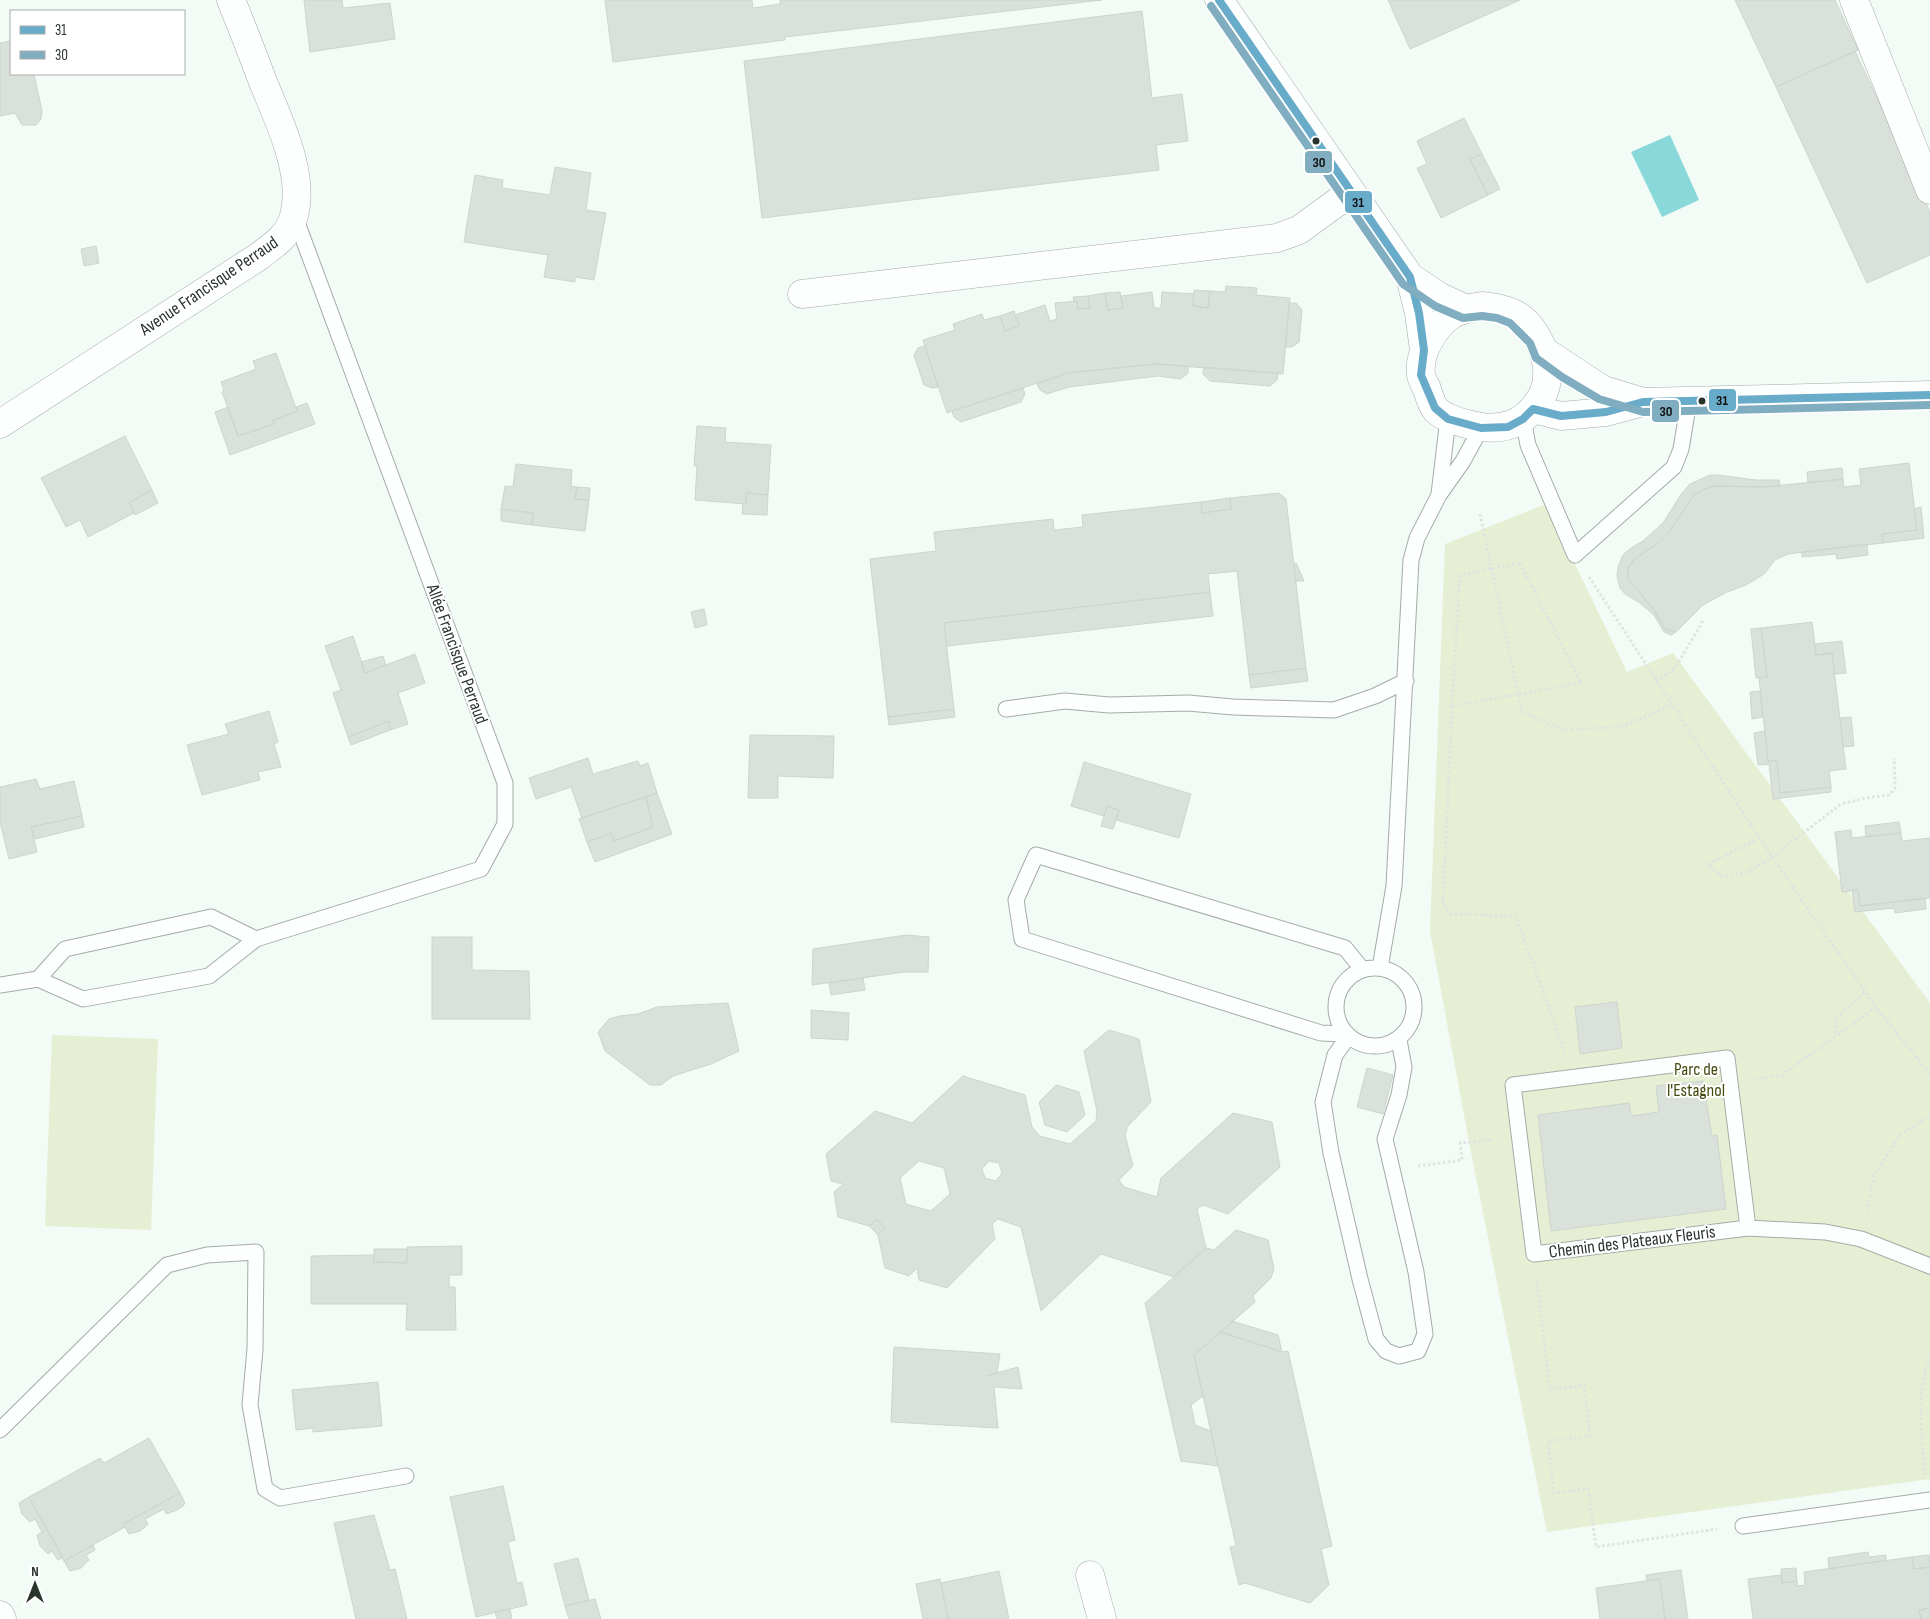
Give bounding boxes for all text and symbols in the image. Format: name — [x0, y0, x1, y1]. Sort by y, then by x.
legend — [10, 10, 185, 75]
text: 31 — [55, 21, 67, 40]
text: 30 — [55, 46, 68, 65]
unlabelled marker — [1311, 136, 1321, 146]
line badge: 30 — [1304, 150, 1333, 174]
text: 30 — [1313, 154, 1326, 171]
line badge: 31 — [1344, 190, 1373, 214]
text: 31 — [1352, 194, 1364, 211]
street label: Avenue Francisque Perraud — [135, 232, 282, 341]
line badge: 31 — [1708, 388, 1737, 412]
text: 31 — [1716, 392, 1728, 409]
unlabelled marker — [1697, 396, 1707, 406]
line badge: 30 — [1651, 399, 1680, 423]
text: 30 — [1660, 403, 1673, 420]
street label: Allée Francisque Perraud — [422, 580, 492, 727]
park label: Parc de l'Estagnol — [1667, 1059, 1725, 1101]
street label: Chemin des Plateaux Fleuris — [1548, 1221, 1716, 1263]
north arrow — [10, 1559, 60, 1609]
text: N — [31, 1563, 39, 1580]

